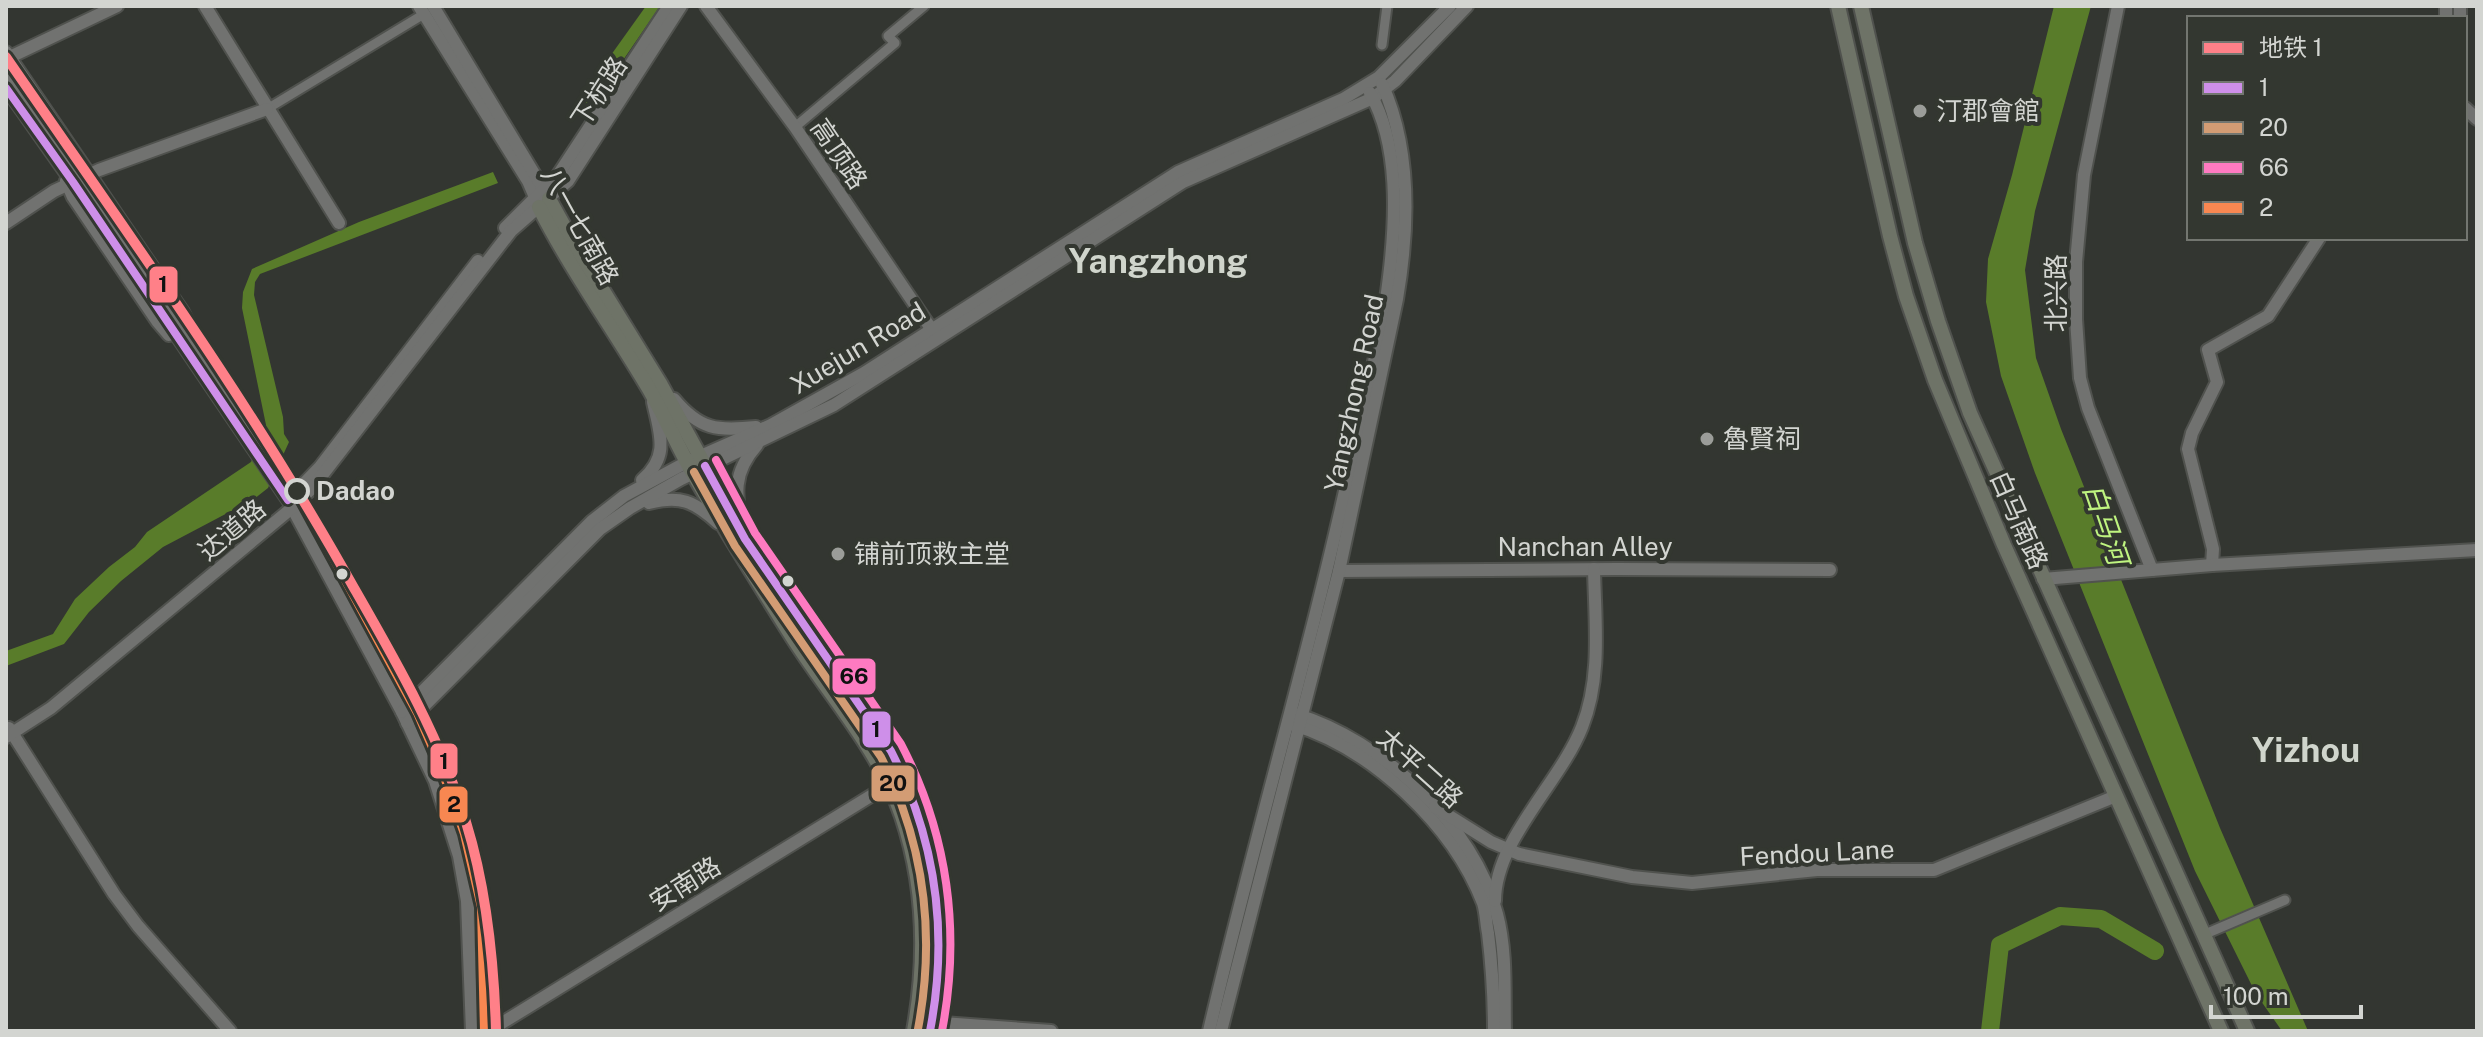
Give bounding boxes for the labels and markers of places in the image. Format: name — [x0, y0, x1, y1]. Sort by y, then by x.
place label: 汀郡會館 — [1936, 95, 2040, 126]
marker: 汀郡會館 — [1911, 102, 1929, 120]
place label: 魯賢祠 — [1723, 423, 1801, 454]
marker: 魯賢祠 — [1698, 430, 1716, 448]
place label: Dadao — [316, 475, 395, 506]
marker: Dadao — [285, 479, 309, 503]
place label: 铺前顶救主堂 — [854, 538, 1010, 569]
marker: 铺前顶救主堂 — [829, 545, 847, 563]
unlabelled marker — [334, 566, 350, 582]
unlabelled marker — [780, 573, 796, 589]

